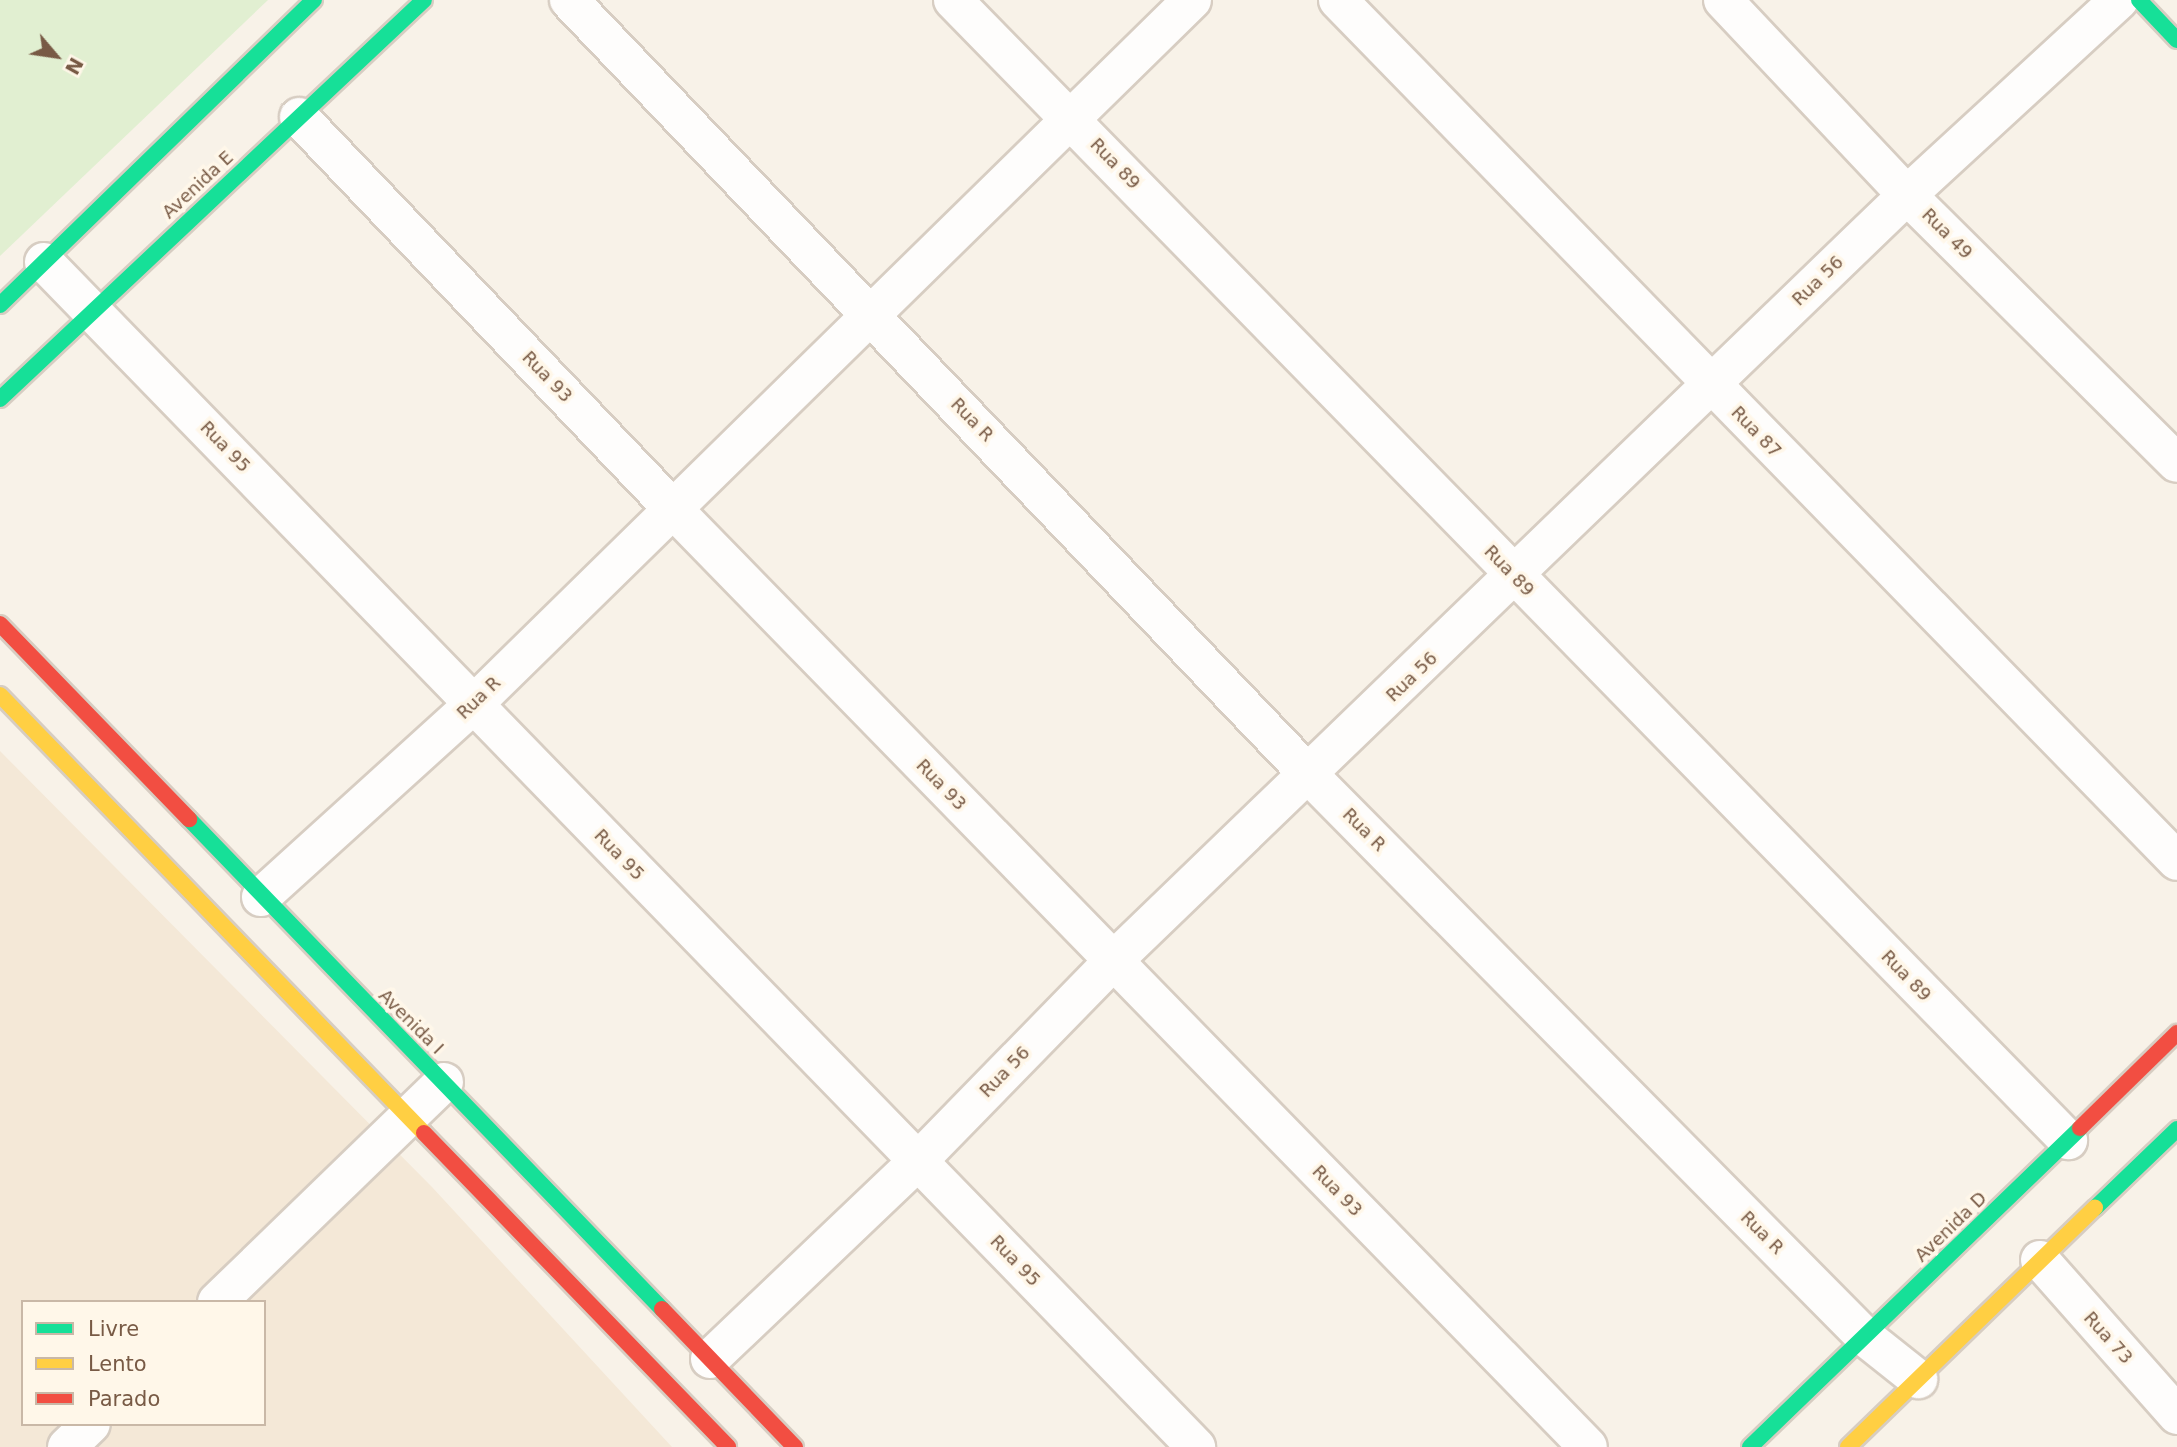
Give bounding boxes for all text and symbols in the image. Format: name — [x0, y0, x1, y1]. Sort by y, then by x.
north arrow — [21, 21, 91, 91]
text: N — [61, 54, 88, 78]
street label: Rua 89 — [1085, 134, 1145, 194]
street label: Avenida E — [158, 147, 238, 223]
street label: Rua 49 — [1917, 204, 1977, 264]
street label: Rua 56 — [1788, 251, 1848, 311]
street label: Rua 93 — [517, 347, 577, 407]
street label: Rua R — [946, 394, 998, 446]
street label: Rua 87 — [1726, 402, 1786, 462]
street label: Rua 95 — [195, 417, 255, 477]
street label: Rua 89 — [1479, 541, 1539, 601]
street label: Rua 56 — [1382, 647, 1442, 707]
street label: Rua R — [453, 672, 505, 724]
street label: Rua 93 — [911, 755, 971, 815]
street label: Rua R — [1338, 804, 1390, 856]
street label: Rua 95 — [589, 825, 649, 885]
street label: Rua 89 — [1876, 946, 1936, 1006]
street label: Avenida I — [374, 985, 448, 1059]
street label: Rua 56 — [975, 1042, 1035, 1102]
street label: Rua 93 — [1307, 1161, 1367, 1221]
street label: Avenida D — [1911, 1187, 1991, 1267]
street label: Rua R — [1736, 1207, 1788, 1259]
street label: Rua 95 — [985, 1231, 1045, 1291]
legend — [21, 1300, 266, 1426]
street label: Rua 73 — [2079, 1307, 2137, 1369]
text: Livre — [88, 1317, 139, 1341]
text: Lento — [88, 1352, 147, 1376]
text: Parado — [88, 1387, 160, 1411]

